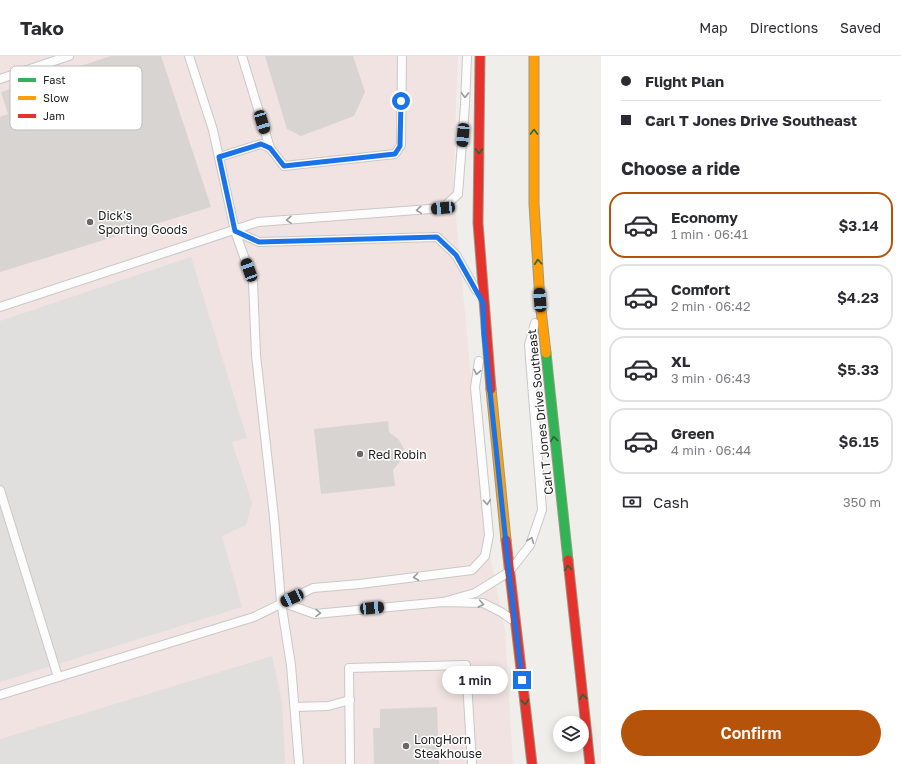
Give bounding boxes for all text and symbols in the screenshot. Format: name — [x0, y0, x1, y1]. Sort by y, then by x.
text: Tako — [20, 16, 64, 39]
text: Map — [699, 19, 728, 36]
text: Directions — [750, 19, 818, 36]
text: Saved — [840, 19, 881, 36]
legend — [10, 66, 142, 130]
text: Flight Plan — [645, 72, 724, 90]
text: Fast — [43, 73, 66, 86]
text: Slow — [43, 91, 69, 104]
route start — [392, 92, 410, 110]
one-way arrow — [461, 92, 470, 98]
text: Jam — [43, 109, 65, 122]
car — [253, 109, 271, 135]
text: Carl T Jones Drive Southeast — [645, 111, 857, 129]
car — [456, 123, 470, 147]
one-way arrow — [530, 129, 538, 135]
one-way arrow — [475, 148, 483, 154]
text: Choose a ride — [621, 157, 740, 179]
car — [431, 201, 455, 215]
one-way arrow — [416, 205, 422, 214]
icon: car — [623, 207, 659, 243]
place label: Dick's Sporting Goods — [98, 208, 188, 237]
text: Economy — [671, 208, 738, 226]
one-way arrow — [286, 215, 292, 224]
text: $3.14 — [838, 216, 879, 234]
marker: Dick's Sporting Goods — [85, 217, 95, 227]
text: 1 min · 06:41 — [671, 226, 748, 242]
car — [239, 257, 259, 283]
one-way arrow — [533, 259, 542, 265]
icon: car — [623, 279, 659, 315]
text: Comfort — [671, 280, 730, 298]
car — [533, 288, 547, 312]
text: $4.23 — [837, 288, 879, 306]
text: 2 min · 06:42 — [671, 298, 750, 314]
street label: Carl T Jones Drive Southeast — [524, 328, 556, 496]
icon: car — [623, 351, 659, 387]
text: XL — [671, 352, 690, 370]
text: $5.33 — [837, 360, 879, 378]
one-way arrow — [474, 369, 482, 376]
text: 3 min · 06:43 — [671, 370, 751, 386]
icon: car — [623, 423, 659, 459]
text: Green — [671, 424, 714, 442]
text: $6.15 — [839, 432, 879, 450]
one-way arrow — [550, 436, 559, 442]
text: 4 min · 06:44 — [671, 442, 751, 458]
place label: Red Robin — [368, 447, 427, 462]
marker: Red Robin — [355, 449, 365, 459]
icon: cash — [621, 491, 643, 513]
text: Cash — [653, 493, 689, 511]
text: 350 m — [843, 494, 881, 510]
one-way arrow — [482, 499, 491, 505]
one-way arrow — [527, 537, 535, 544]
one-way arrow — [564, 565, 573, 571]
one-way arrow — [413, 572, 419, 581]
car — [279, 587, 305, 609]
one-way arrow — [478, 599, 484, 608]
car — [360, 601, 384, 615]
one-way arrow — [315, 609, 321, 617]
callout: 1 min — [442, 666, 508, 694]
route end — [513, 671, 531, 689]
text: 1 min — [459, 672, 491, 688]
one-way arrow — [579, 694, 588, 700]
one-way arrow — [520, 699, 529, 705]
button: Confirm — [621, 710, 881, 756]
map controls — [553, 716, 589, 752]
button: layers — [553, 716, 589, 752]
place label: LongHorn Steakhouse — [414, 732, 482, 761]
marker: LongHorn Steakhouse — [401, 741, 411, 751]

